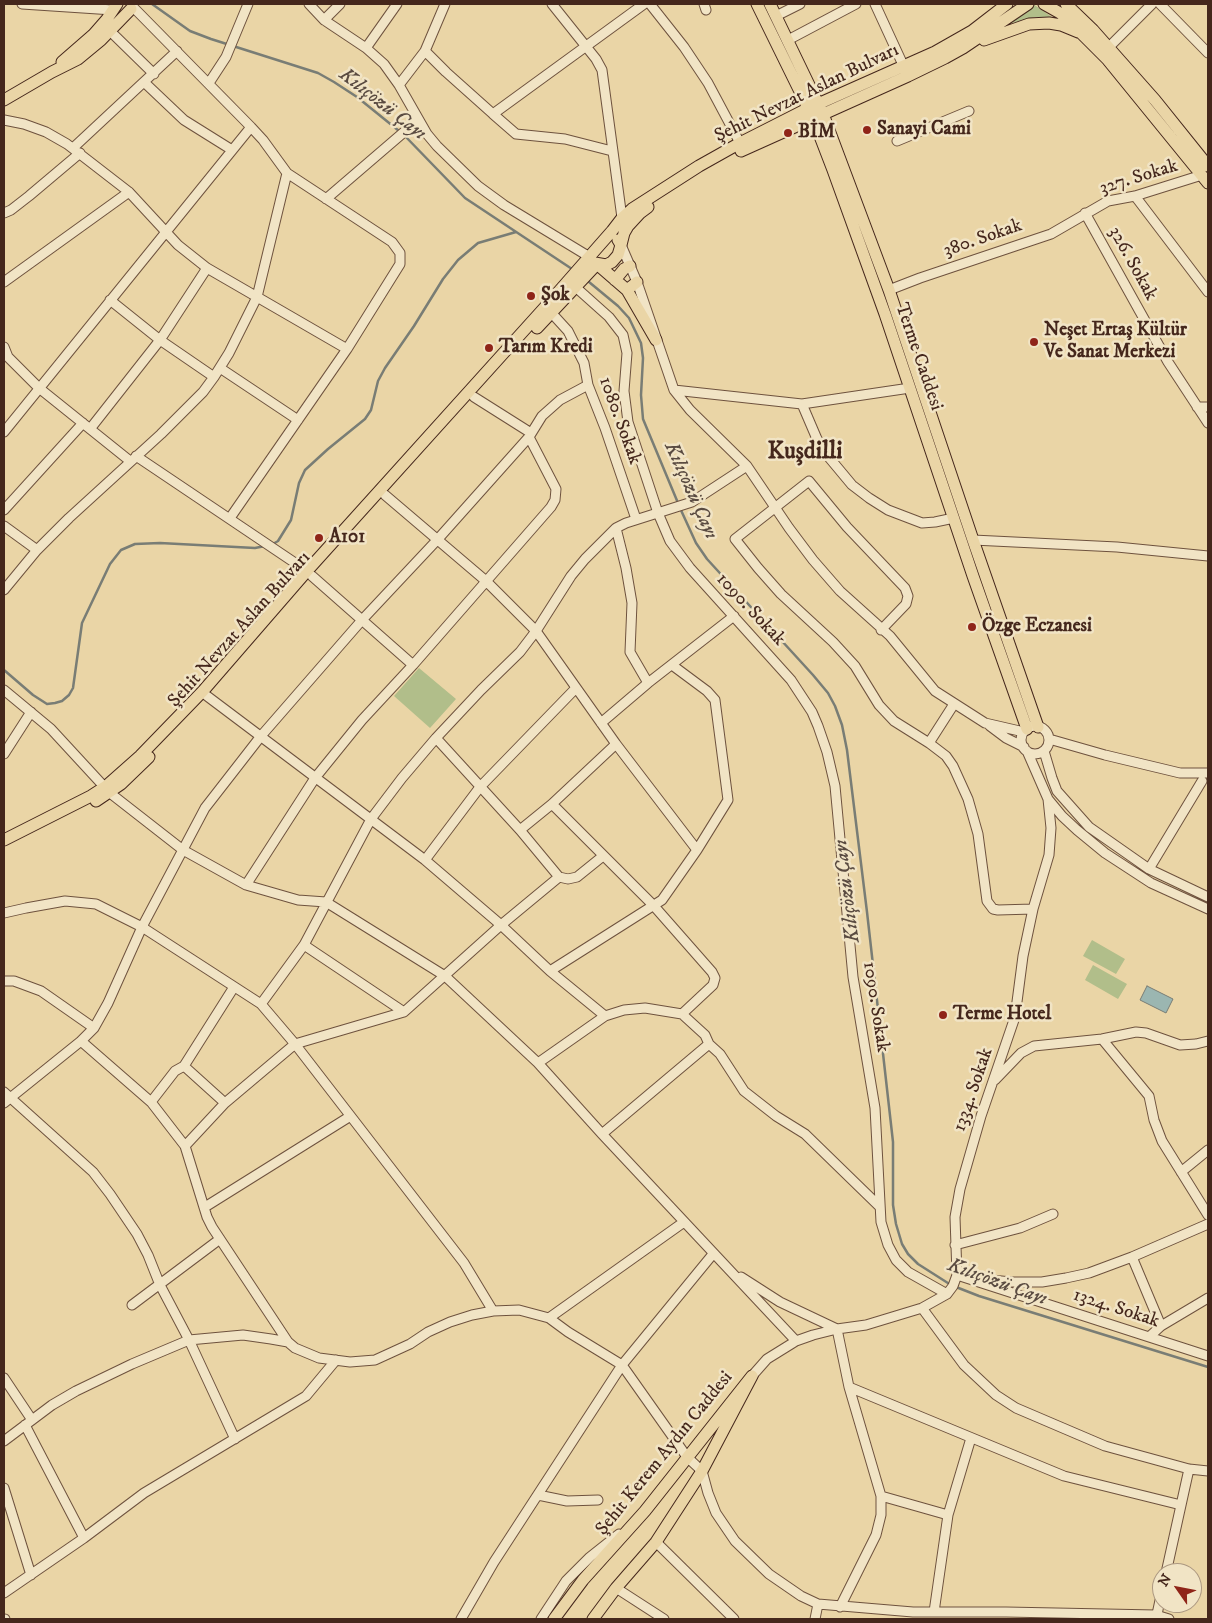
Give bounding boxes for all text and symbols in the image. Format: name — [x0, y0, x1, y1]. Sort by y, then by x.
street label: Şehit Nevzat Aslan Bulvarı — [711, 39, 903, 149]
water label: Kılıçözü Çayı — [334, 64, 430, 146]
place label: Sanayi Cami — [877, 119, 971, 141]
place label: BİM — [798, 122, 835, 144]
marker: Sanayi Cami — [861, 124, 873, 136]
marker: BİM — [782, 127, 794, 139]
street label: 327. Sokak — [1097, 155, 1181, 201]
street label: 380. Sokak — [941, 215, 1025, 263]
street label: 326. Sokak — [1102, 223, 1162, 305]
place label: Şok — [541, 285, 570, 307]
marker: Şok — [525, 290, 537, 302]
street label: Terme Caddesi — [889, 300, 947, 414]
place label: Neşet Ertaş Kültür Ve Sanat Merkezi — [1044, 320, 1187, 364]
marker: Neşet Ertaş Kültür Ve Sanat Merkezi — [1028, 336, 1040, 348]
place label: Tarım Kredi — [499, 337, 593, 359]
marker: Tarım Kredi — [483, 342, 495, 354]
street label: 1080. Sokak — [593, 374, 645, 468]
water label: Kılıçözü Çayı — [658, 439, 722, 543]
district label: Kuşdilli — [767, 439, 843, 467]
place label: A101 — [329, 527, 365, 549]
marker: A101 — [313, 532, 325, 544]
street label: Şehit Nevzat Aslan Bulvarı — [164, 547, 316, 713]
street label: 1090. Sokak — [710, 569, 790, 651]
place label: Özge Eczanesi — [982, 616, 1092, 638]
marker: Özge Eczanesi — [966, 621, 978, 633]
water label: Kılıçözü Çayı — [830, 838, 866, 944]
street label: 1090. Sokak — [857, 960, 893, 1054]
place label: Terme Hotel — [953, 1004, 1051, 1026]
marker: Terme Hotel — [937, 1009, 949, 1021]
street label: 1334. Sokak — [949, 1045, 999, 1135]
water label: Kılıçözü Çayı — [944, 1254, 1050, 1312]
street label: 1324. Sokak — [1070, 1284, 1162, 1334]
street label: Şehit Kerem Aydın Caddesi — [592, 1367, 738, 1541]
north arrow — [1152, 1563, 1202, 1613]
text: N — [1155, 1571, 1176, 1590]

